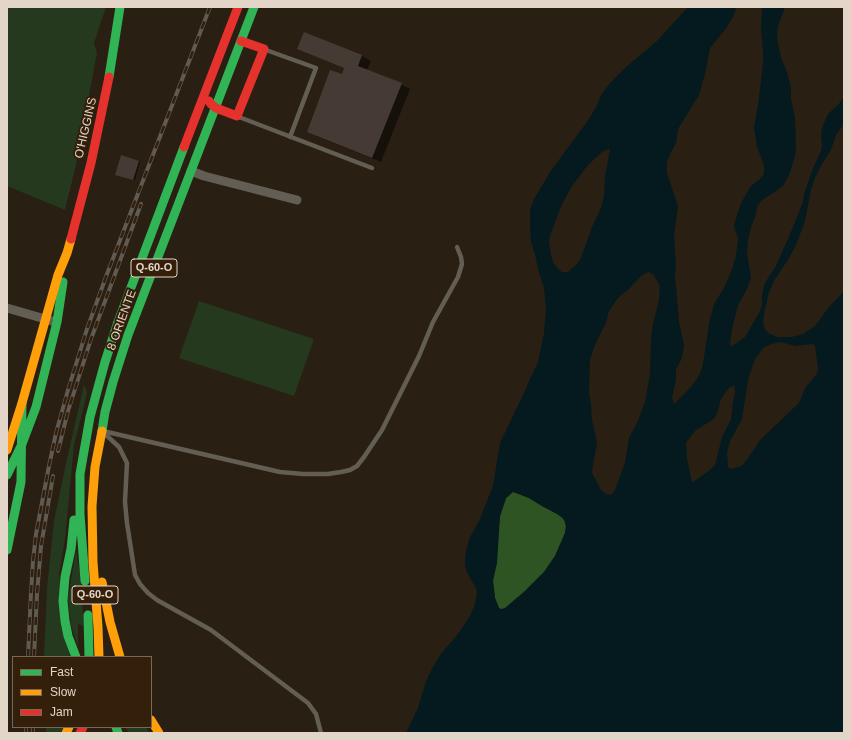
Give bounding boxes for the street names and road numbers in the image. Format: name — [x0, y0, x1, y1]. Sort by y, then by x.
street label: O'HIGGINS — [72, 96, 100, 160]
road number: Q-60-O — [131, 259, 177, 277]
street label: 8 ORIENTE — [104, 288, 140, 352]
road number: Q-60-O — [72, 586, 118, 604]

